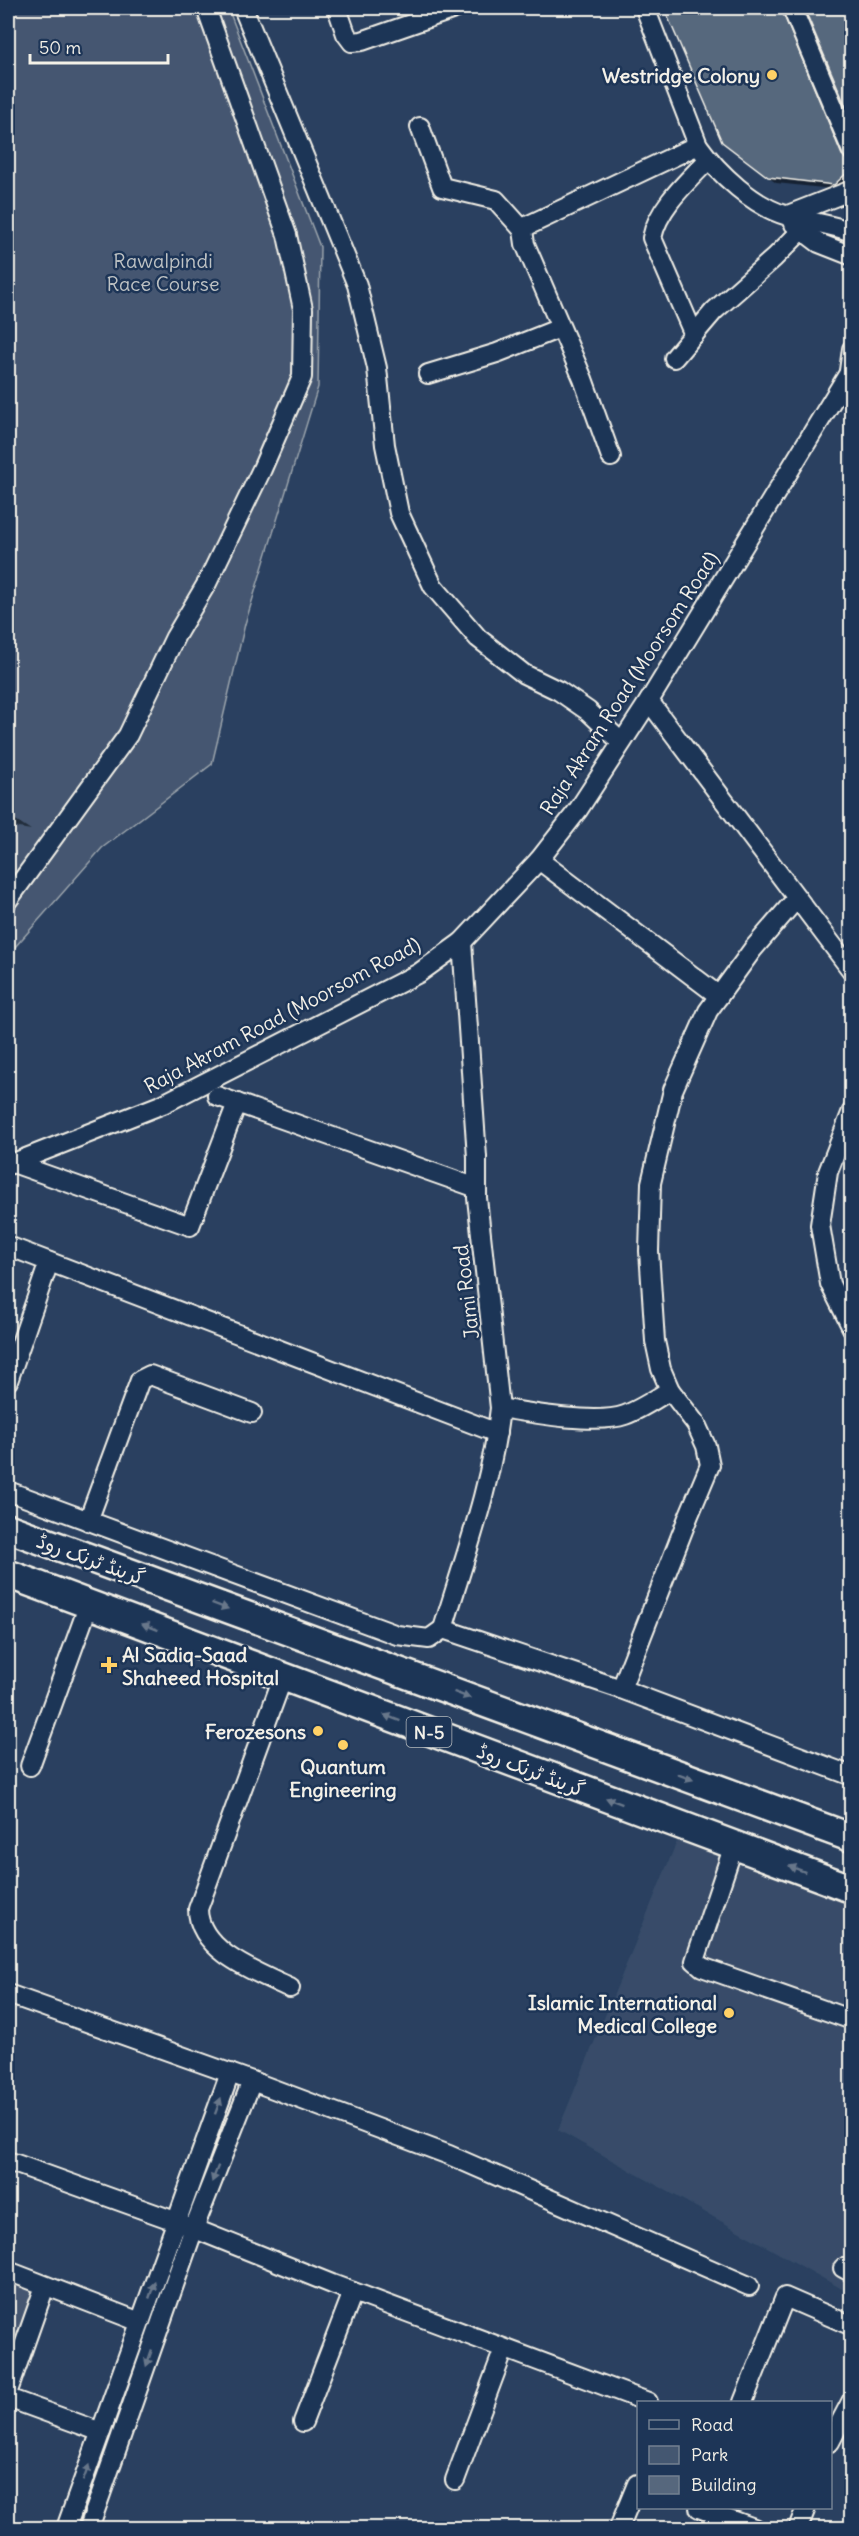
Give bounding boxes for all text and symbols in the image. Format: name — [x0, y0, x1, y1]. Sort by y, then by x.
scale bar — [30, 27, 168, 65]
text: 50 m — [39, 36, 81, 59]
place label: Westridge Colony — [602, 63, 760, 88]
marker: Westridge Colony — [765, 68, 779, 82]
park label: Rawalpindi Race Course — [106, 248, 220, 296]
street label: Raja Akram Road (Moorsom Road) — [534, 546, 724, 820]
street label: Raja Akram Road (Moorsom Road) — [140, 931, 424, 1099]
street label: Jami Road — [448, 1243, 484, 1341]
street label: گرینڈ ٹرنک روڈ — [33, 1528, 149, 1590]
one-way arrow — [211, 1602, 229, 1612]
one-way arrow — [141, 1622, 159, 1632]
place label: Al Sadiq-Saad Shaheed Hospital — [122, 1642, 279, 1690]
marker: Al Sadiq-Saad Shaheed Hospital — [100, 1656, 118, 1674]
one-way arrow — [454, 1690, 472, 1700]
one-way arrow — [383, 1712, 401, 1722]
road number: N-5 — [406, 1717, 452, 1747]
place label: Ferozesons — [205, 1719, 306, 1744]
marker: Ferozesons — [311, 1724, 325, 1738]
marker: Quantum Engineering — [336, 1738, 350, 1752]
street label: گرینڈ ٹرنک روڈ — [473, 1738, 589, 1802]
place label: Quantum Engineering — [289, 1754, 397, 1802]
one-way arrow — [676, 1772, 694, 1782]
one-way arrow — [605, 1796, 623, 1805]
one-way arrow — [788, 1864, 806, 1873]
place label: Islamic International Medical College — [528, 1990, 717, 2038]
marker: Islamic International Medical College — [722, 2006, 736, 2020]
one-way arrow — [213, 2097, 223, 2115]
one-way arrow — [210, 2166, 220, 2184]
one-way arrow — [147, 2281, 157, 2299]
one-way arrow — [143, 2349, 153, 2367]
legend — [637, 2401, 832, 2509]
text: Road — [691, 2413, 734, 2436]
text: Park — [691, 2443, 728, 2466]
one-way arrow — [82, 2464, 92, 2482]
text: Building — [691, 2473, 756, 2496]

